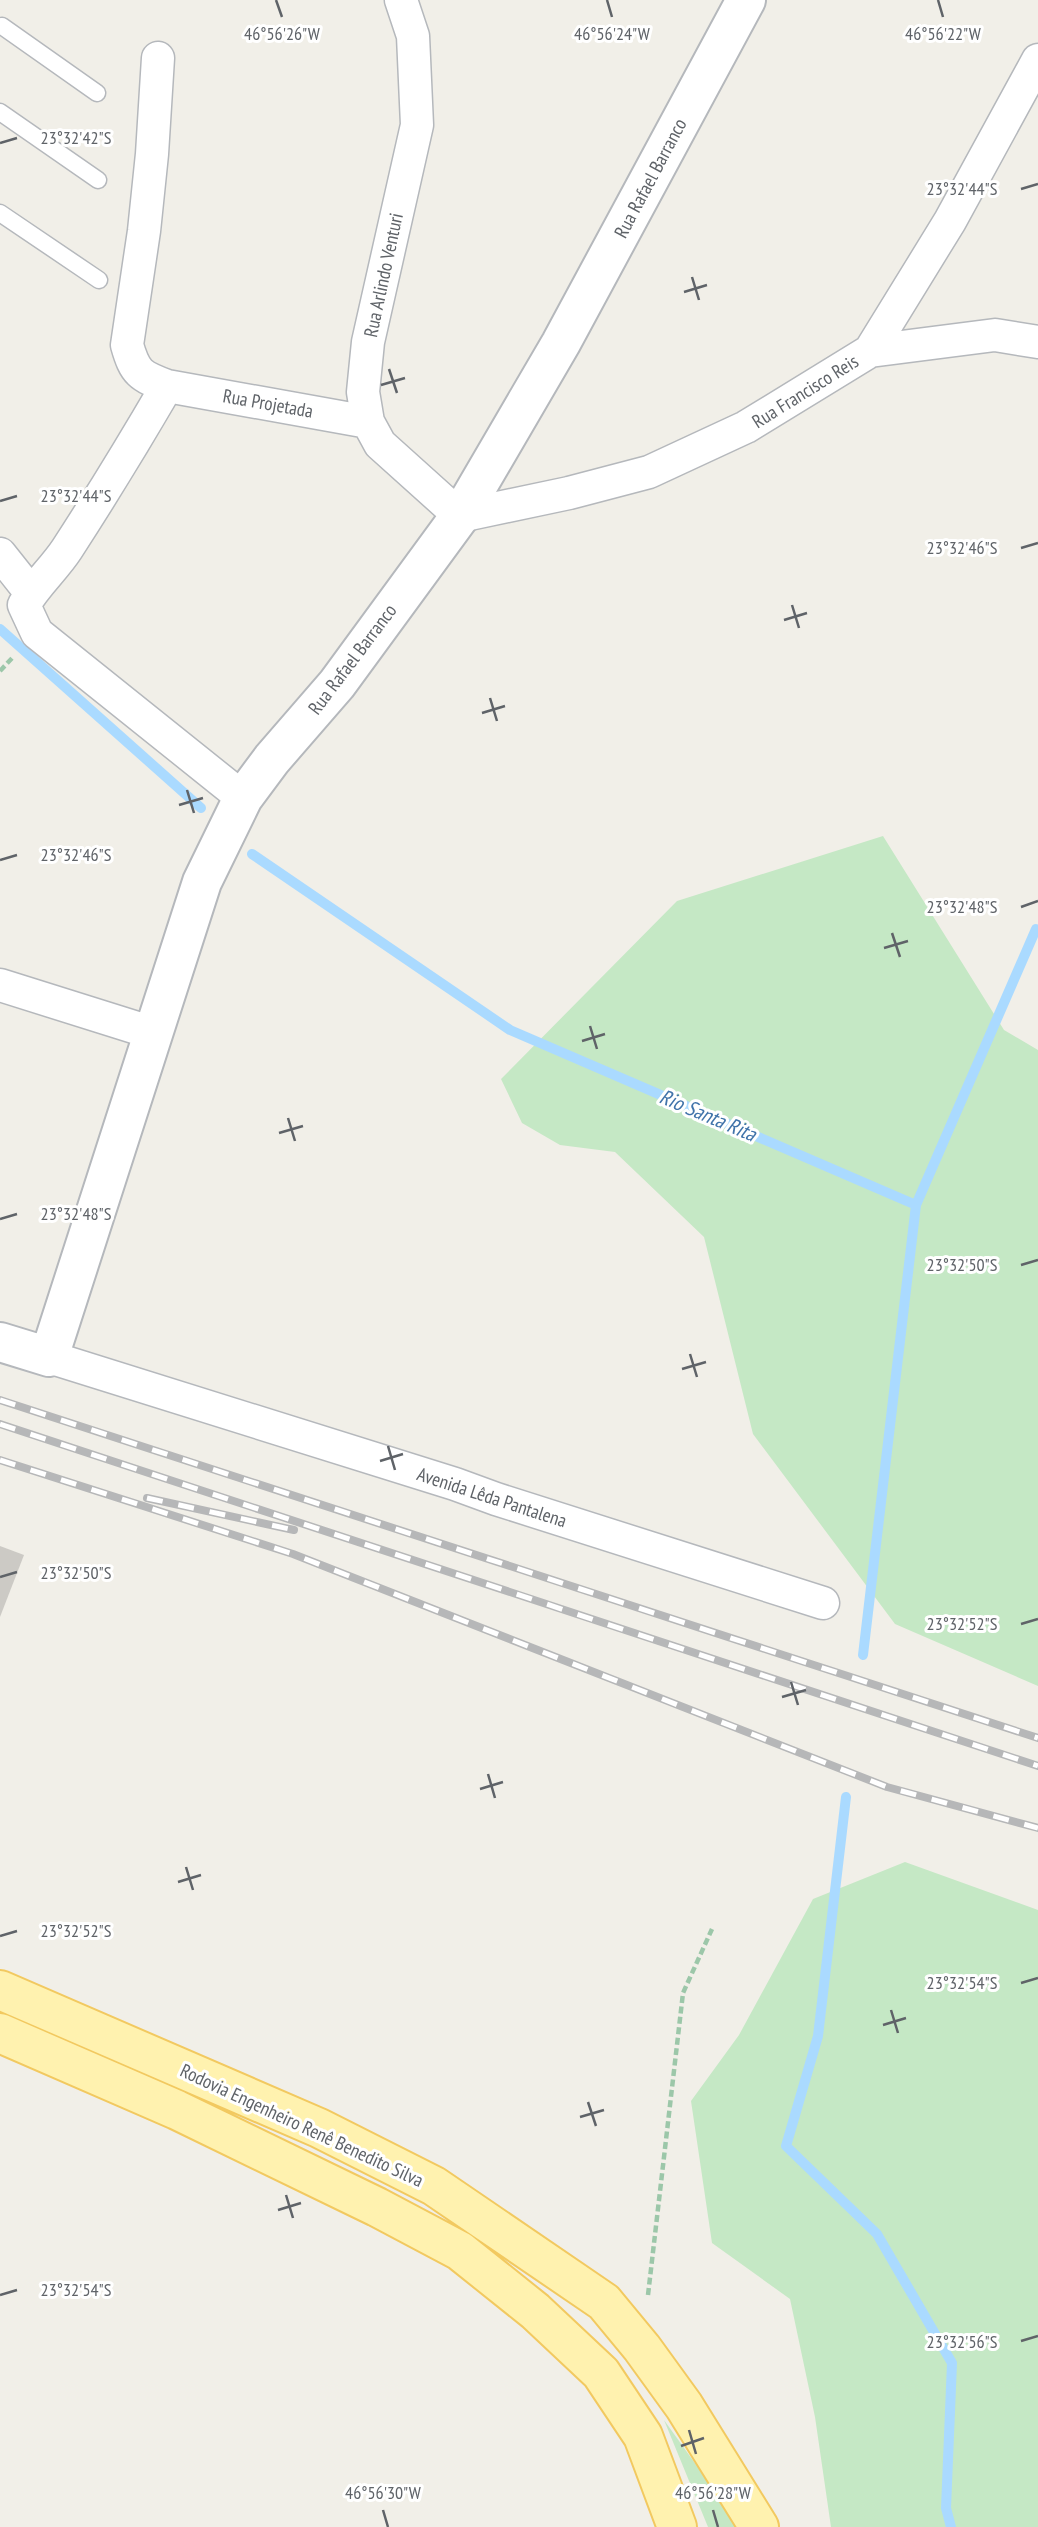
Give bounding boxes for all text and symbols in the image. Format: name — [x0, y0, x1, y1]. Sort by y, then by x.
text: 46°56'26"W — [244, 22, 320, 45]
text: 46°56'24"W — [574, 22, 650, 45]
text: 46°56'22"W — [905, 22, 981, 45]
street label: Rua Rafael Barranco — [608, 114, 692, 242]
text: 23°32'42"S — [41, 126, 112, 149]
text: 23°32'44"S — [927, 177, 998, 200]
street label: Rua Arlindo Venturi — [358, 211, 408, 339]
street label: Rua Francisco Reis — [747, 349, 863, 433]
street label: Rua Projetada — [221, 383, 315, 423]
text: 23°32'44"S — [41, 484, 112, 507]
text: 23°32'46"S — [927, 536, 998, 559]
street label: Rua Rafael Barranco — [303, 599, 401, 719]
text: 23°32'46"S — [41, 843, 112, 866]
text: 23°32'48"S — [927, 895, 998, 918]
water label: Rio Santa Rita — [656, 1083, 762, 1148]
text: 23°32'48"S — [41, 1202, 112, 1225]
text: 23°32'50"S — [927, 1253, 998, 1276]
street label: Avenida Lêda Pantalena — [414, 1462, 570, 1532]
text: 23°32'50"S — [41, 1561, 112, 1584]
text: 23°32'52"S — [927, 1612, 998, 1635]
text: 23°32'52"S — [41, 1919, 112, 1942]
text: 23°32'54"S — [927, 1971, 998, 1994]
street label: Rodovia Engenheiro Renê Benedito Silva — [177, 2058, 427, 2192]
text: 23°32'54"S — [41, 2278, 112, 2301]
text: 23°32'56"S — [927, 2330, 998, 2353]
text: 46°56'30"W — [345, 2481, 421, 2504]
text: 46°56'28"W — [675, 2481, 751, 2504]

